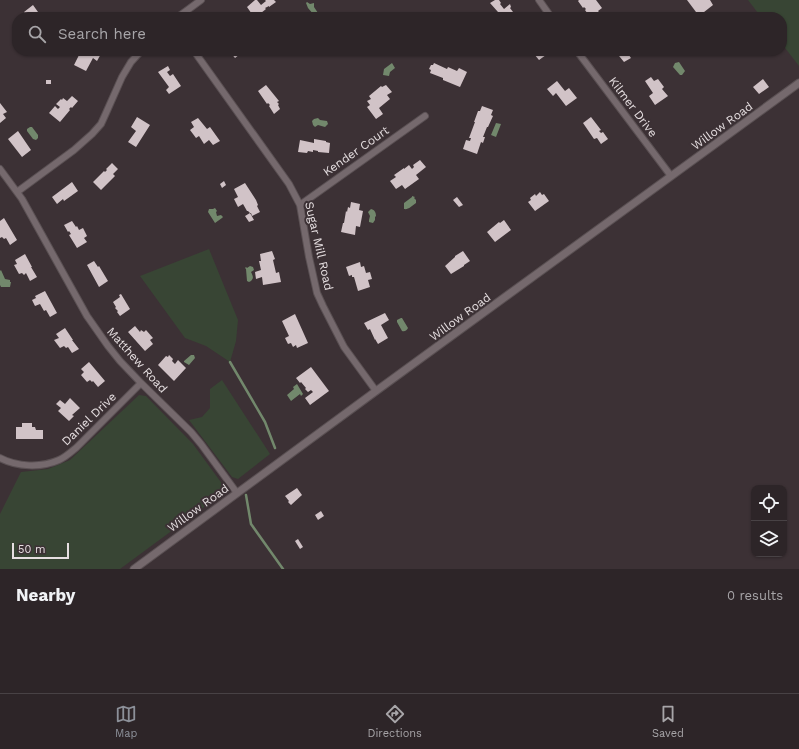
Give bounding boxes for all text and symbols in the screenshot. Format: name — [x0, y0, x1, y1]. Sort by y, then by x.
search box — [12, 12, 787, 56]
icon: search — [26, 23, 48, 45]
text: Search here — [58, 25, 146, 43]
street label: Kilmer Drive — [606, 74, 660, 140]
street label: Willow Road — [689, 99, 755, 153]
street label: Kender Court — [320, 123, 392, 179]
street label: Sugar Mill Road — [302, 200, 336, 292]
street label: Willow Road — [427, 290, 493, 344]
street label: Matthew Road — [104, 324, 170, 396]
street label: Daniel Drive — [59, 390, 119, 448]
street label: Willow Road — [165, 481, 231, 535]
map controls — [751, 485, 787, 557]
button: locate — [751, 485, 787, 521]
button: layers — [751, 521, 787, 557]
scale bar — [12, 541, 69, 560]
text: 50 m — [18, 543, 45, 556]
text: Nearby — [16, 585, 75, 605]
text: 0 results — [727, 588, 783, 603]
tab: Map — [115, 703, 137, 740]
tab: Directions — [368, 703, 422, 740]
tab: Saved — [652, 703, 684, 740]

